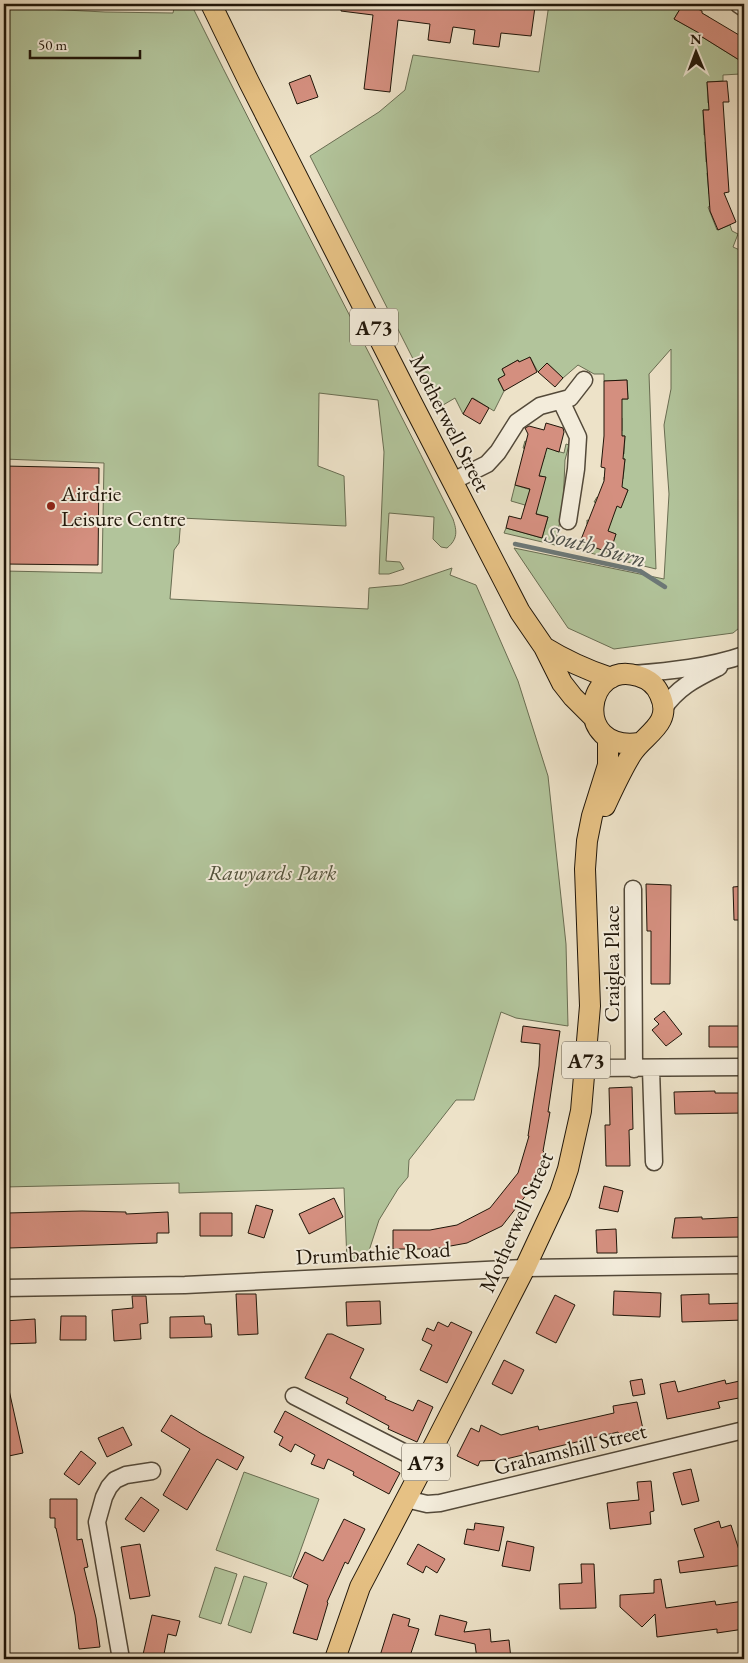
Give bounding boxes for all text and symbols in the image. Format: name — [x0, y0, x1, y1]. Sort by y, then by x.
scale bar — [30, 28, 140, 60]
north arrow — [670, 28, 720, 78]
text: N — [690, 30, 702, 48]
text: 50 m — [38, 35, 67, 54]
road number: A73 — [350, 308, 398, 346]
street label: Motherwell Street — [403, 349, 497, 497]
place label: Airdrie Leisure Centre — [60, 479, 186, 533]
marker: Airdrie Leisure Centre — [45, 500, 57, 512]
water label: South Burn — [541, 517, 650, 574]
park label: Rawyards Park — [207, 858, 337, 887]
street label: Craiglea Place — [597, 905, 626, 1023]
road number: A73 — [562, 1042, 610, 1078]
street label: Motherwell Street — [472, 1147, 560, 1297]
street label: Drumbathie Road — [295, 1234, 452, 1272]
street label: Grahamshill Street — [491, 1416, 650, 1482]
road number: A73 — [402, 1444, 450, 1480]

